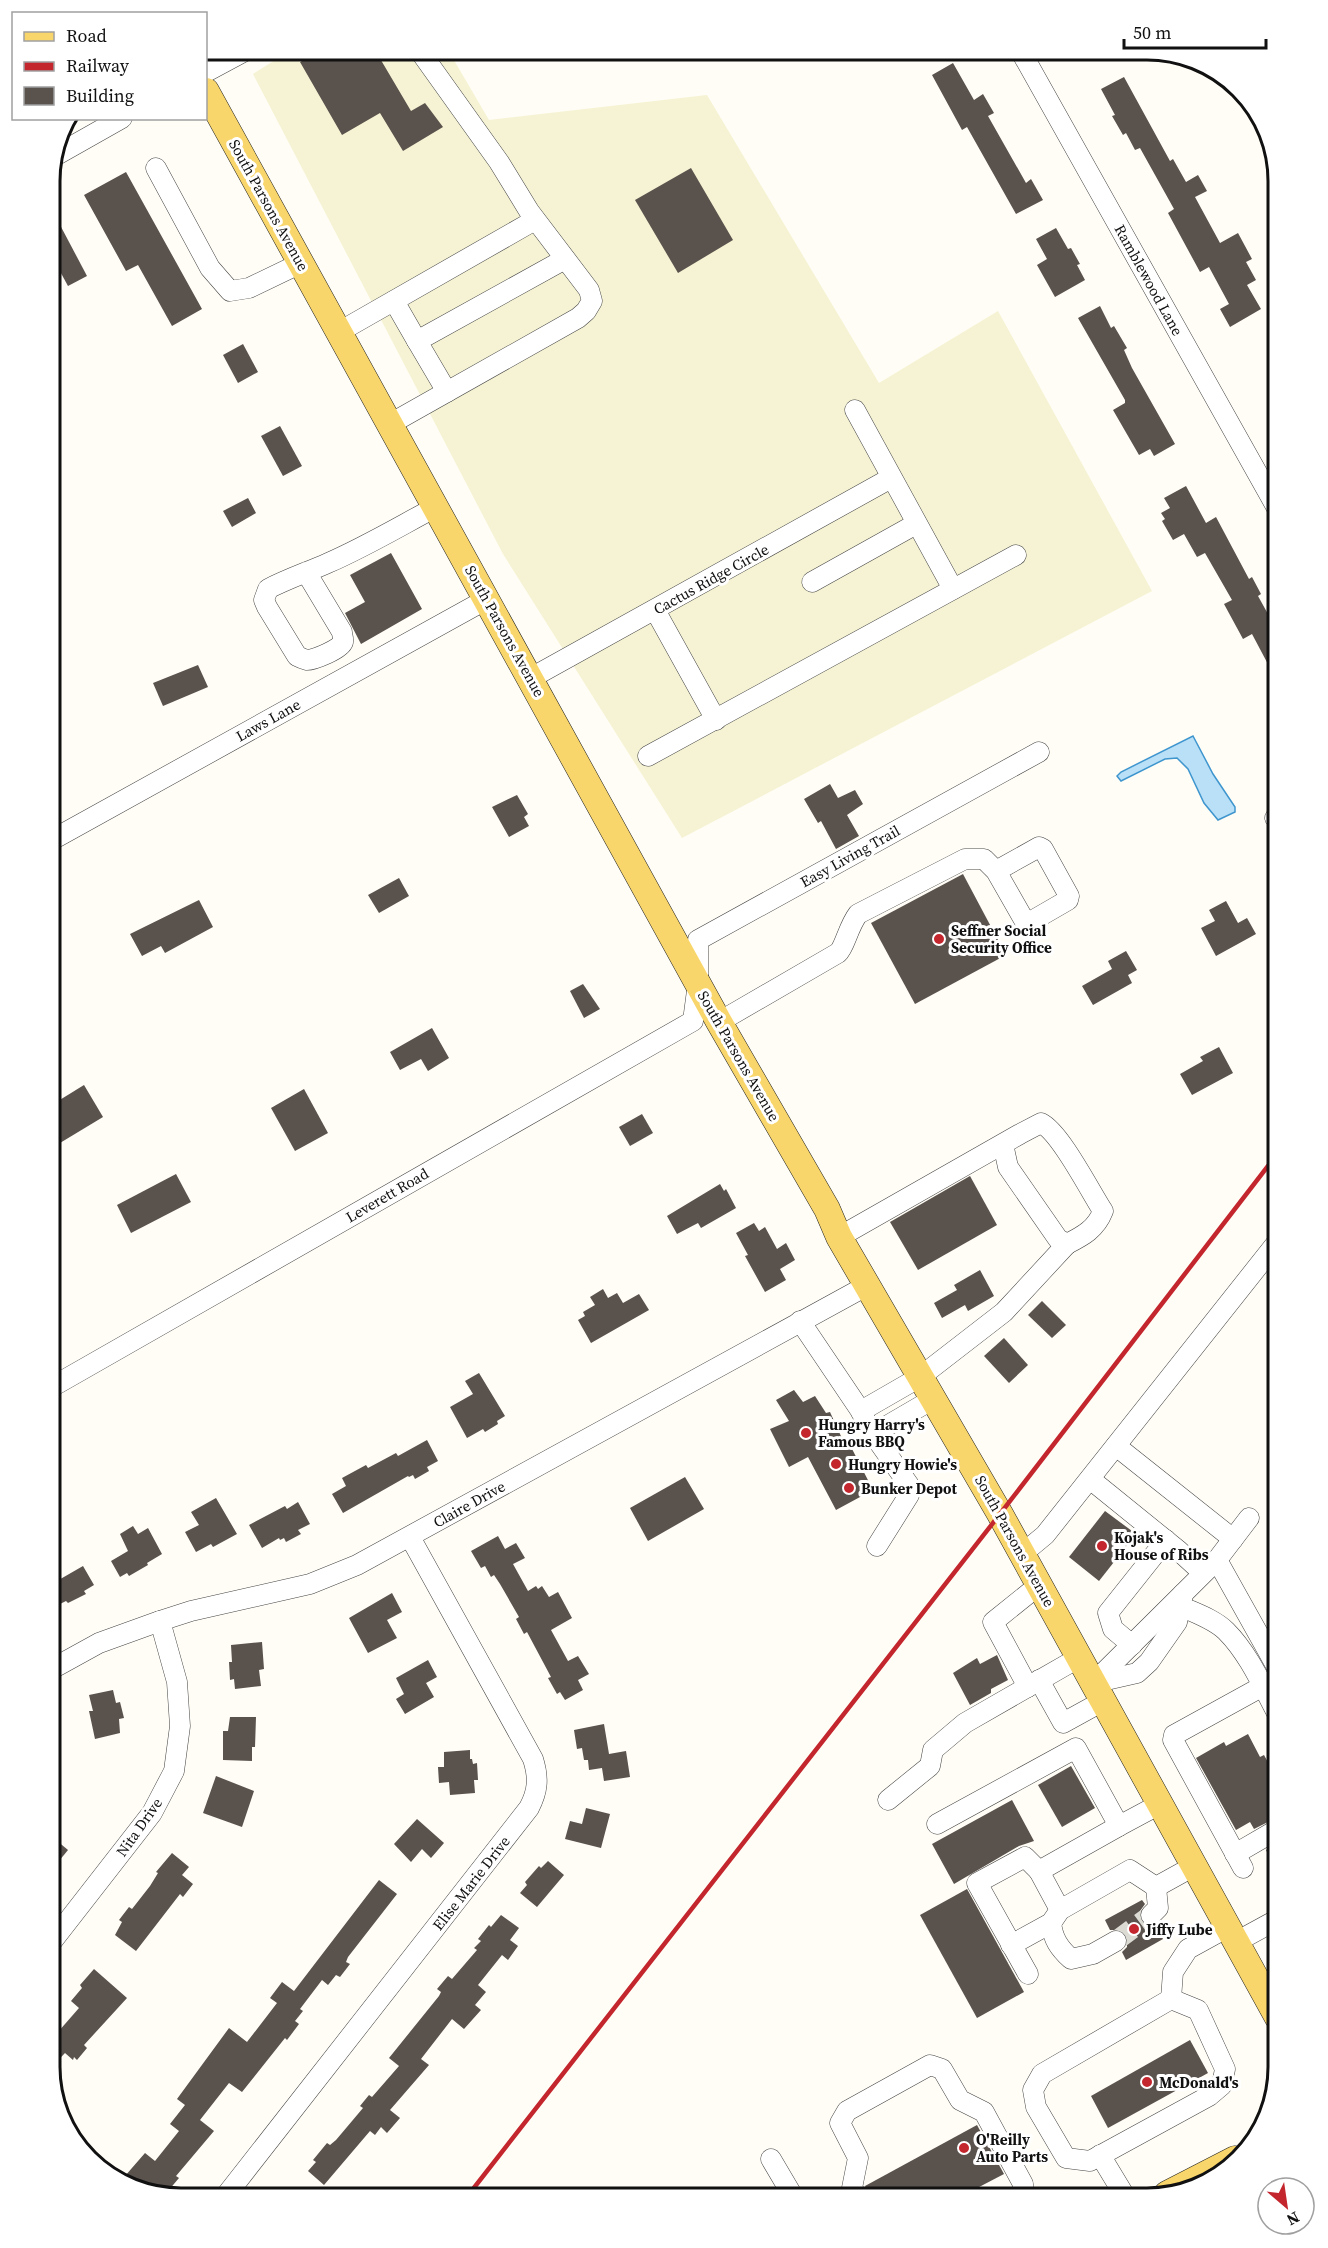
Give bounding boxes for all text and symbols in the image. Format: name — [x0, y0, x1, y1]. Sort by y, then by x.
legend — [12, 12, 207, 120]
scale bar — [1124, 12, 1266, 50]
text: 50 m — [1133, 20, 1171, 45]
text: Road — [66, 23, 107, 48]
text: Railway — [66, 53, 130, 78]
text: Building — [66, 83, 134, 108]
street label: South Parsons Avenue — [224, 135, 314, 275]
street label: Ramblewood Lane — [1110, 221, 1188, 340]
street label: Cactus Ridge Circle — [650, 538, 773, 619]
street label: South Parsons Avenue — [460, 561, 550, 701]
street label: Laws Lane — [232, 693, 304, 746]
street label: Easy Living Trail — [796, 820, 904, 892]
place label: Seffner Social Security Office — [951, 920, 1052, 958]
marker: Seffner Social Security Office — [932, 932, 946, 946]
street label: South Parsons Avenue — [693, 987, 785, 1125]
street label: Leverett Road — [342, 1163, 433, 1227]
place label: Hungry Harry's Famous BBQ — [818, 1414, 925, 1452]
marker: Hungry Harry's Famous BBQ — [799, 1426, 813, 1440]
place label: Hungry Howie's — [848, 1454, 957, 1475]
marker: Hungry Howie's — [829, 1457, 843, 1471]
street label: South Parsons Avenue — [970, 1471, 1060, 1611]
street label: Claire Drive — [429, 1475, 509, 1532]
place label: Bunker Depot — [861, 1478, 958, 1499]
marker: Bunker Depot — [842, 1481, 856, 1495]
place label: Kojak's House of Ribs — [1114, 1527, 1209, 1565]
marker: Kojak's House of Ribs — [1095, 1539, 1109, 1553]
street label: Nita Drive — [111, 1793, 167, 1861]
street label: Elise Marie Drive — [427, 1831, 515, 1935]
place label: Jiffy Lube — [1145, 1919, 1213, 1940]
marker: Jiffy Lube — [1127, 1922, 1141, 1936]
place label: McDonald's — [1159, 2072, 1239, 2093]
marker: McDonald's — [1140, 2075, 1154, 2089]
place label: O'Reilly Auto Parts — [976, 2129, 1048, 2167]
marker: O'Reilly Auto Parts — [957, 2141, 971, 2155]
north arrow — [1256, 2176, 1316, 2236]
text: N — [1283, 2207, 1304, 2232]

